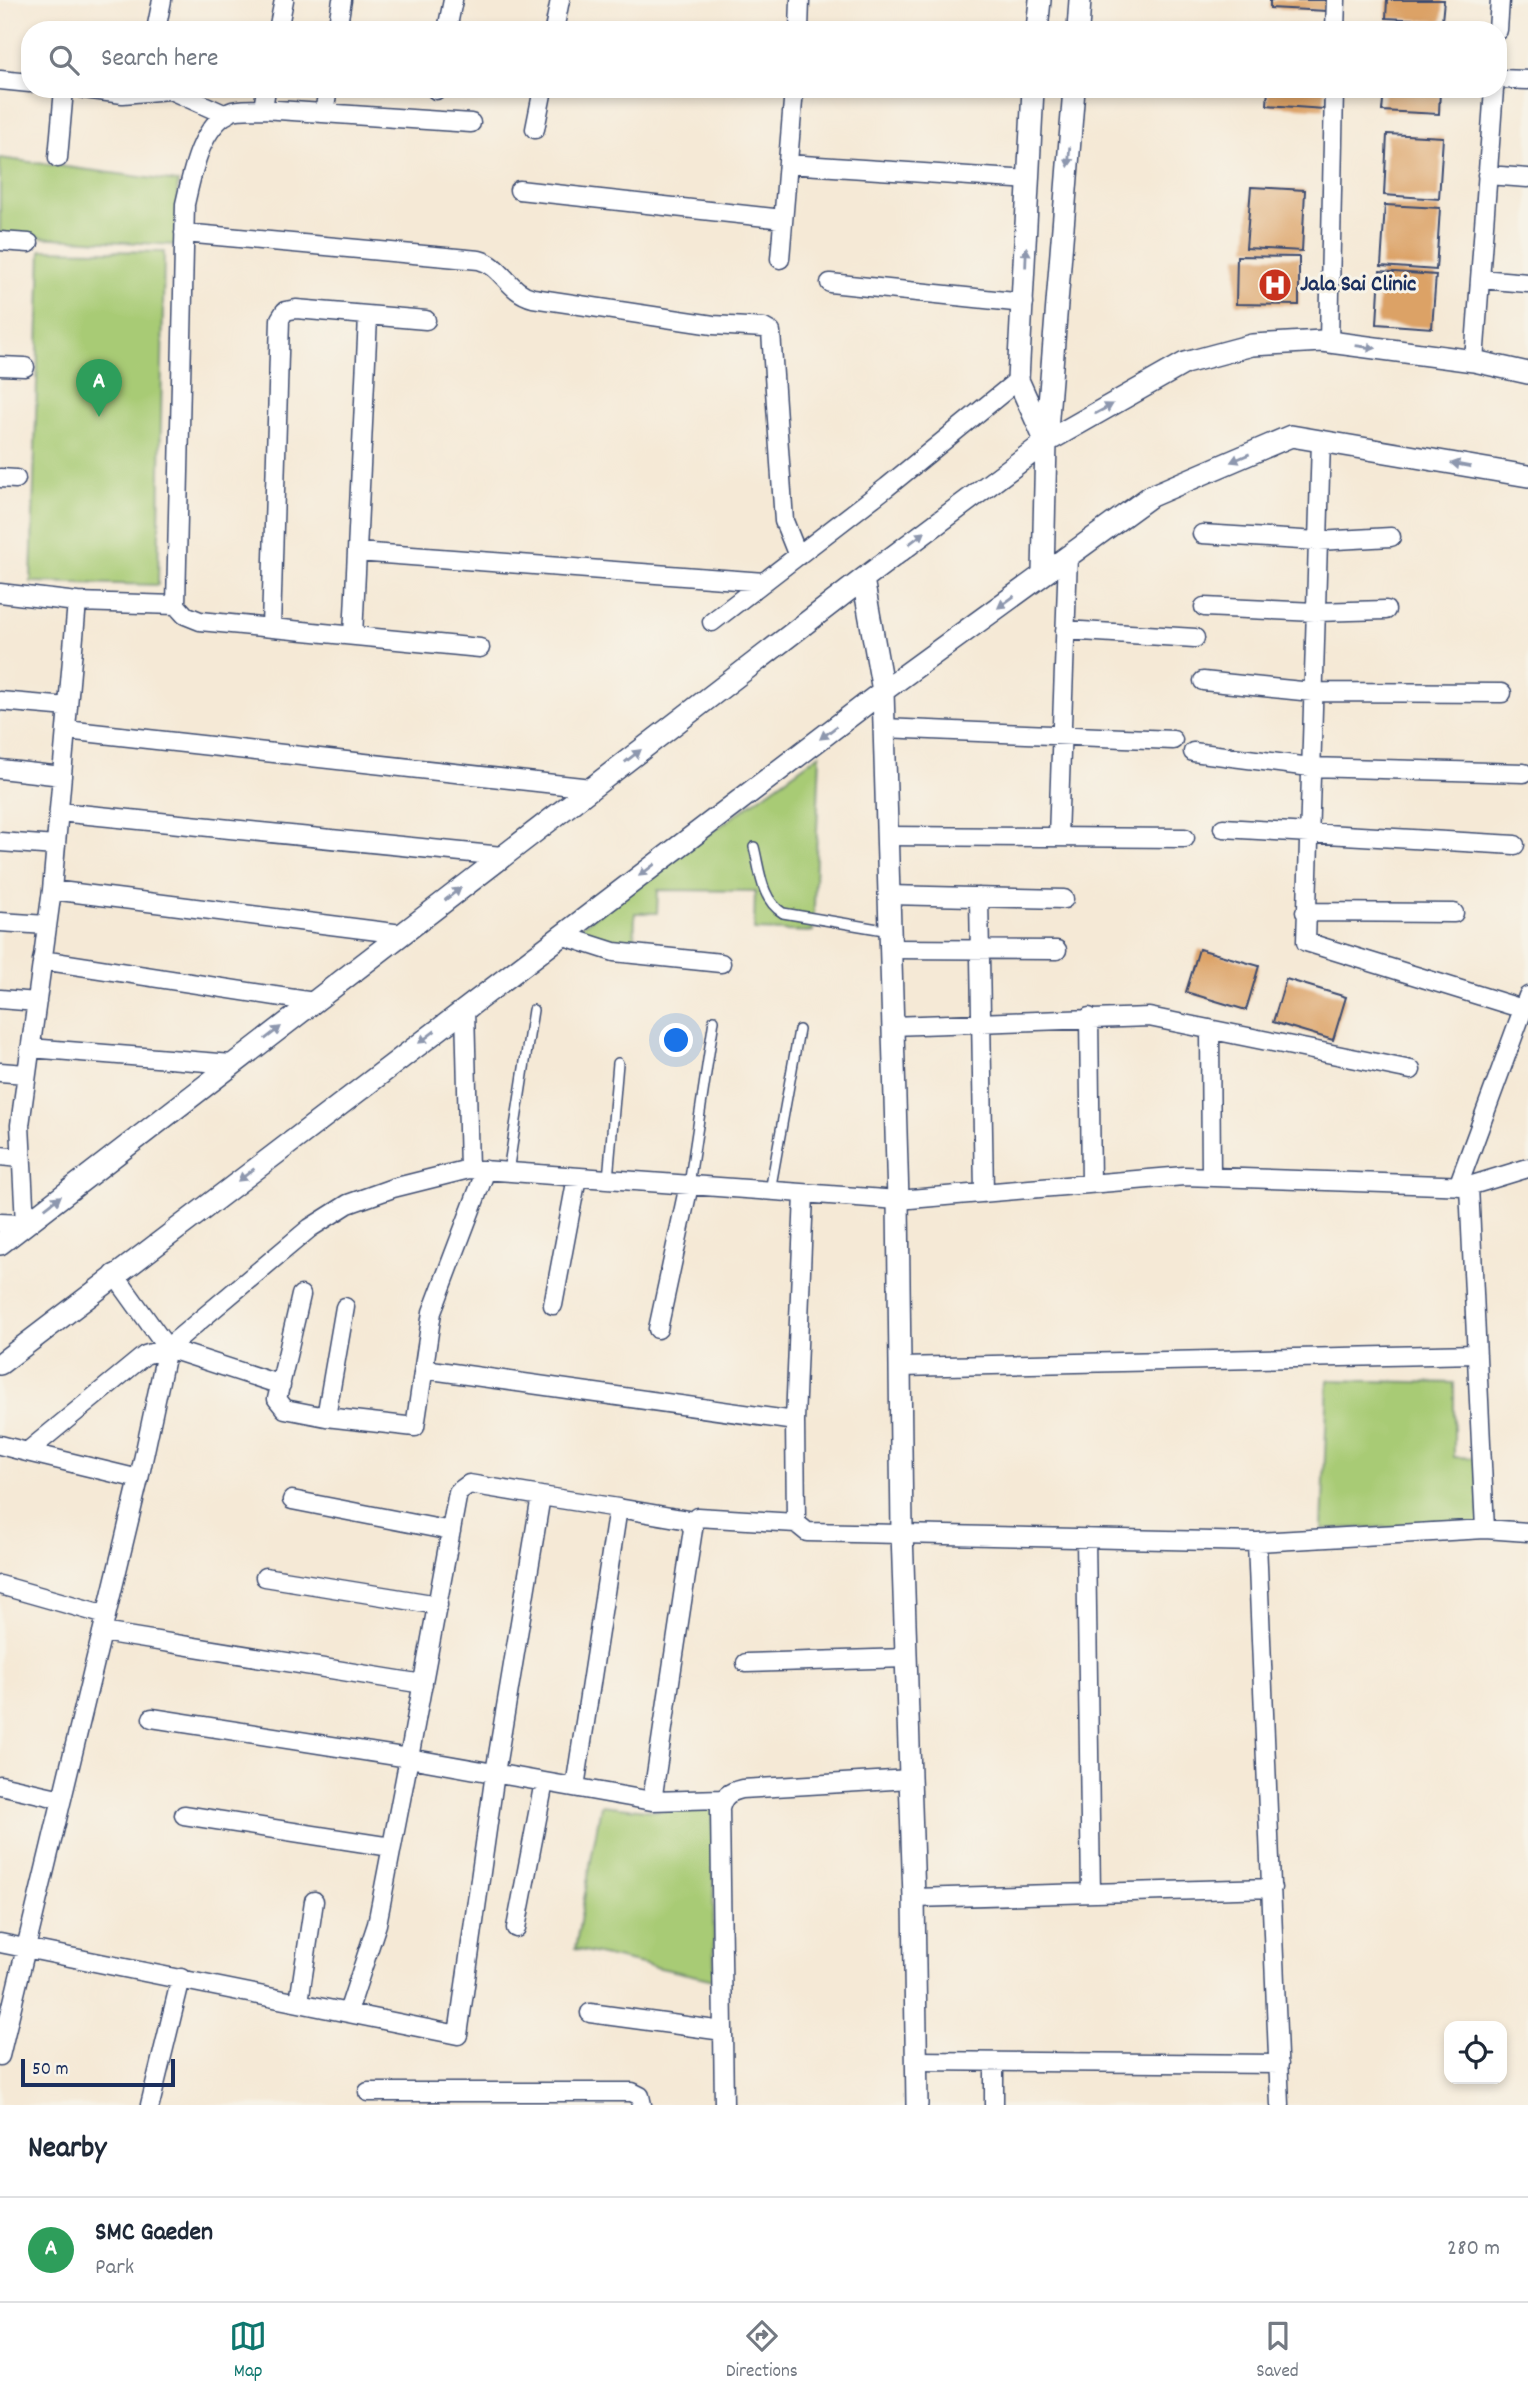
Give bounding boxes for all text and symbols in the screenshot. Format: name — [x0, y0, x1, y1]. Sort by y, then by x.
search box — [21, 21, 1507, 98]
icon: search — [45, 41, 83, 79]
text: Search here — [101, 41, 219, 78]
one-way arrow — [1063, 147, 1074, 169]
one-way arrow — [1021, 246, 1032, 268]
hospital icon: Jala Sai Clinic — [1256, 266, 1294, 304]
place label: Jala Sai Clinic — [1300, 269, 1416, 302]
one-way arrow — [1355, 341, 1377, 352]
pin: A — [76, 359, 122, 417]
one-way arrow — [1095, 403, 1114, 415]
one-way arrow — [1230, 452, 1250, 464]
one-way arrow — [1450, 459, 1472, 470]
one-way arrow — [908, 530, 926, 545]
one-way arrow — [997, 594, 1015, 608]
one-way arrow — [819, 725, 837, 739]
one-way arrow — [624, 749, 642, 763]
one-way arrow — [638, 863, 656, 877]
one-way arrow — [443, 887, 461, 902]
your location — [659, 1023, 693, 1057]
one-way arrow — [263, 1026, 281, 1041]
one-way arrow — [418, 1030, 436, 1044]
one-way arrow — [237, 1167, 255, 1182]
one-way arrow — [44, 1194, 62, 1209]
map controls — [1444, 2021, 1507, 2084]
button: locate — [1444, 2021, 1507, 2084]
scale bar — [21, 2056, 175, 2088]
text: 50 m — [32, 2057, 69, 2084]
text: Nearby — [28, 2129, 106, 2172]
text: SMC Gaeden — [95, 2215, 213, 2252]
text: A — [45, 2233, 57, 2266]
text: 280 m — [1447, 2233, 1500, 2266]
text: Park — [95, 2252, 134, 2285]
tab: Map — [229, 2317, 267, 2386]
tab: Directions — [726, 2317, 798, 2386]
tab: Saved — [1256, 2317, 1299, 2386]

